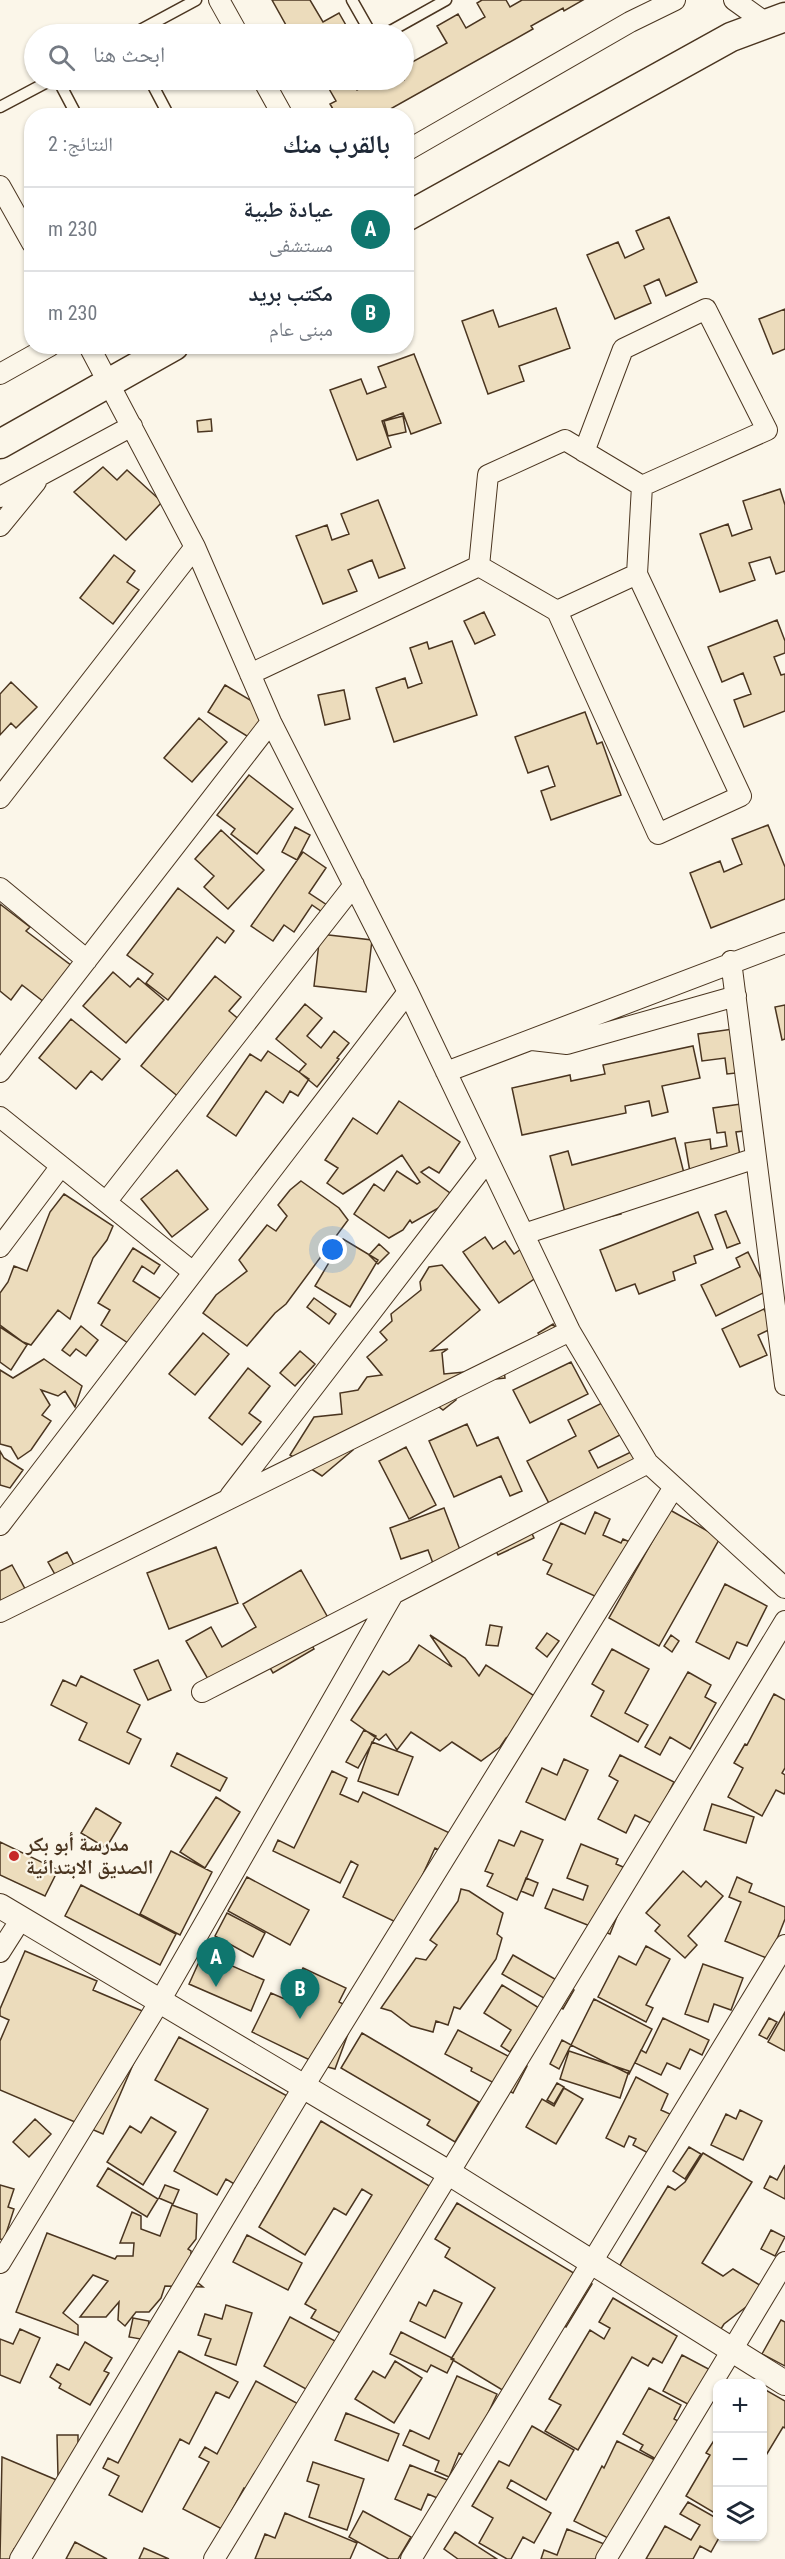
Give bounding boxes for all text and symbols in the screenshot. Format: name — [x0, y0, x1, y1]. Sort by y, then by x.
search box — [24, 24, 414, 90]
icon: search — [45, 41, 78, 74]
text: ابحث هنا — [93, 42, 165, 67]
text: بالقرب منك — [283, 129, 390, 159]
text: النتائج: 2 — [48, 132, 113, 156]
text: عيادة طبية — [244, 197, 333, 222]
text: 230 m — [48, 217, 97, 241]
text: A — [365, 217, 376, 241]
text: مستشفى — [269, 233, 333, 257]
text: مكتب بريد — [248, 281, 333, 306]
text: 230 m — [48, 301, 97, 325]
text: B — [365, 301, 376, 325]
text: مبنى عام — [269, 317, 333, 341]
your location — [318, 1235, 347, 1264]
place label: مدرسة أبو بكر الصديق الابتدائية — [25, 1831, 153, 1880]
marker: مدرسة أبو بكر الصديق الابتدائية — [7, 1849, 21, 1863]
pin: A — [196, 1938, 236, 1987]
pin: B — [280, 1970, 320, 2019]
map controls — [713, 2379, 767, 2541]
button: + — [713, 2379, 767, 2433]
button: − — [713, 2433, 767, 2487]
button: layers — [713, 2487, 767, 2541]

